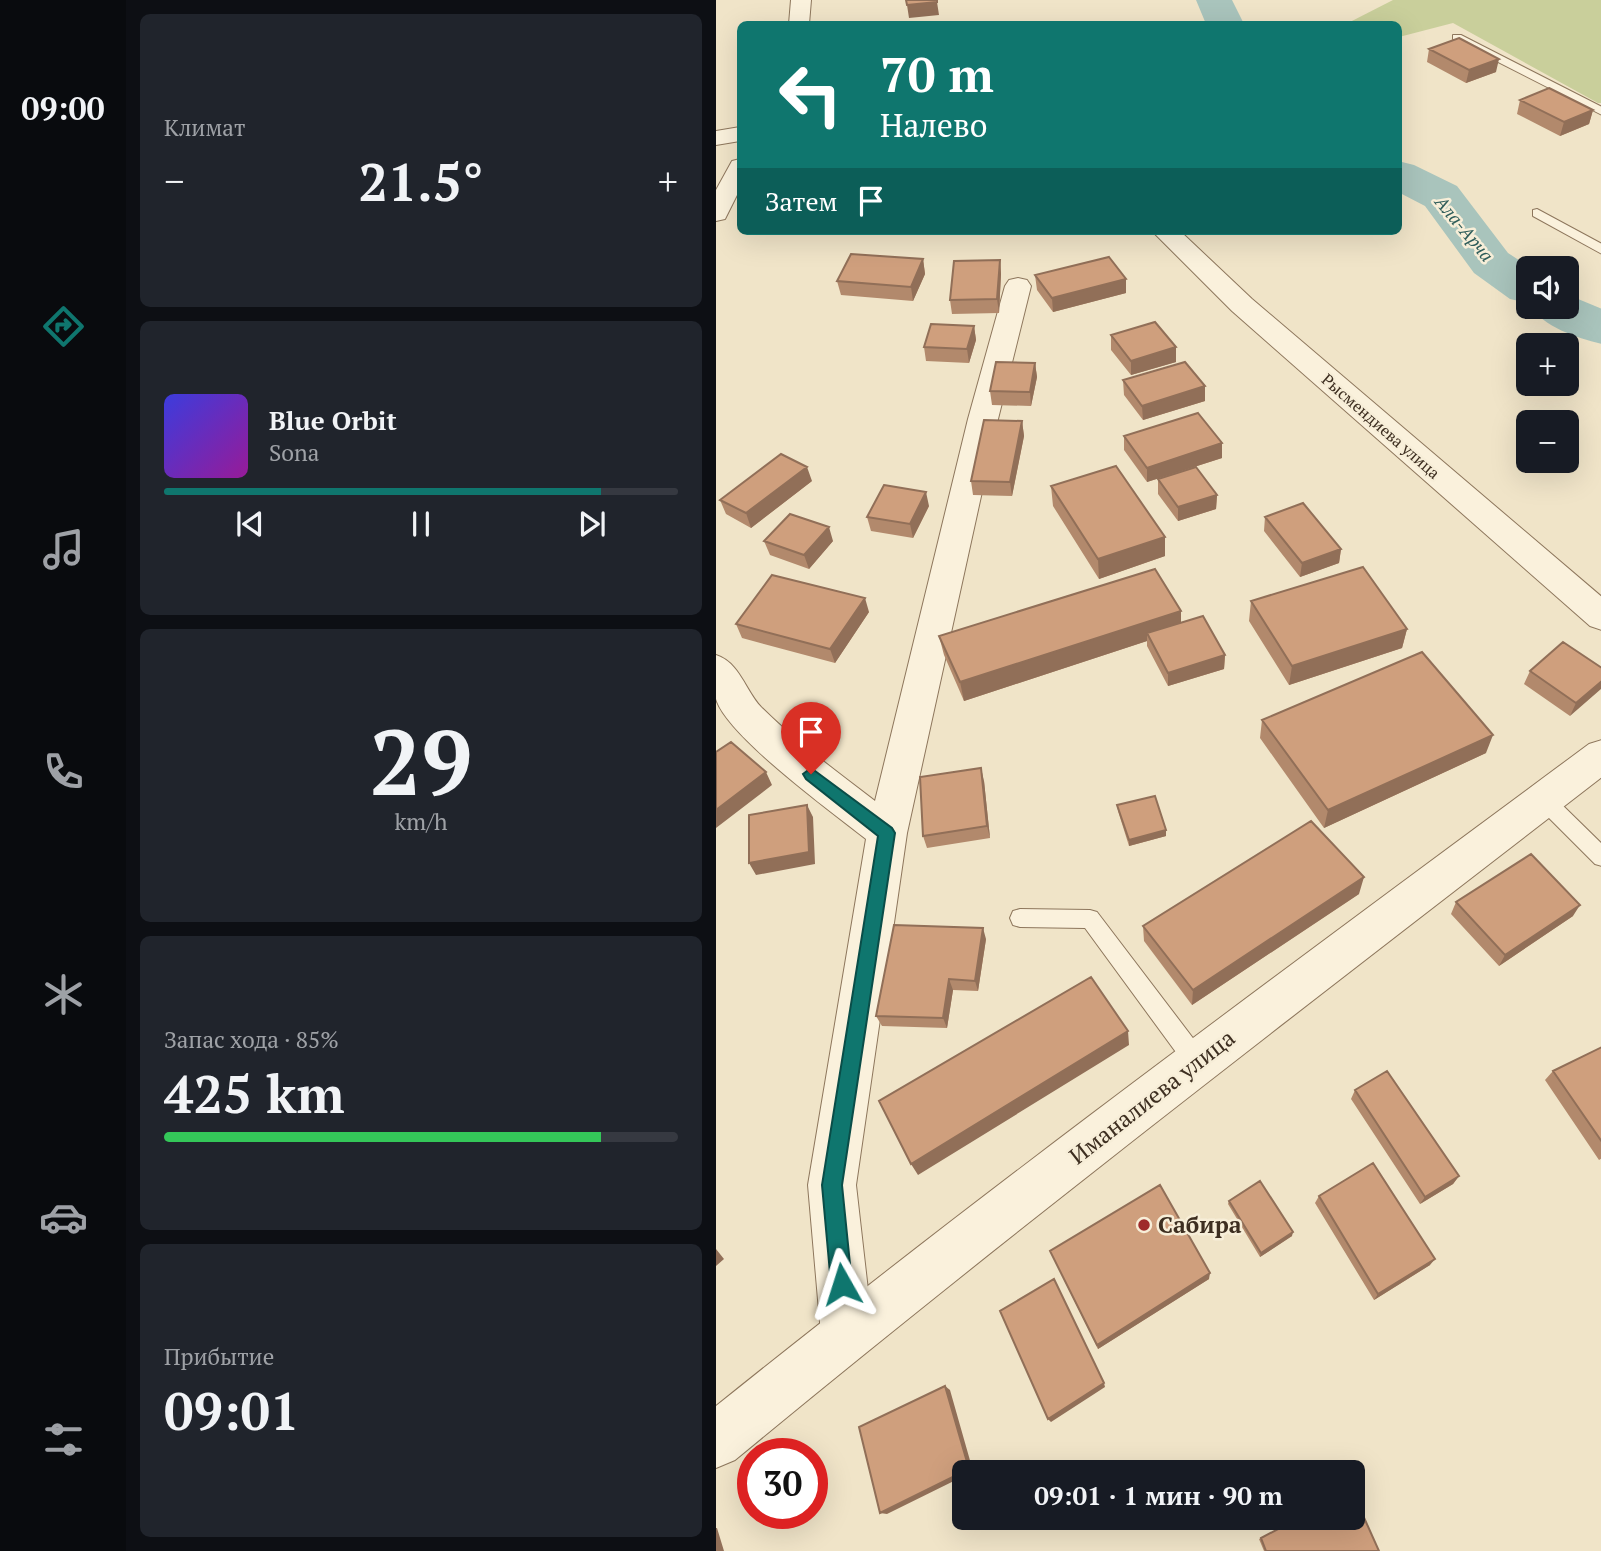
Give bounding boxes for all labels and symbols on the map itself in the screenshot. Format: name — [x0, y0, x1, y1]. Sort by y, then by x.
water label: Ала-Арча — [1430, 190, 1499, 266]
street label: Рысмендиева улица — [1317, 368, 1445, 484]
pin — [781, 702, 841, 774]
street label: Иманалиева улица — [1063, 1022, 1241, 1171]
place label: Сабира — [1158, 1209, 1242, 1240]
marker: Сабира — [1136, 1217, 1152, 1233]
position arrow — [805, 1247, 879, 1321]
speed limit sign: 30 — [737, 1438, 828, 1529]

